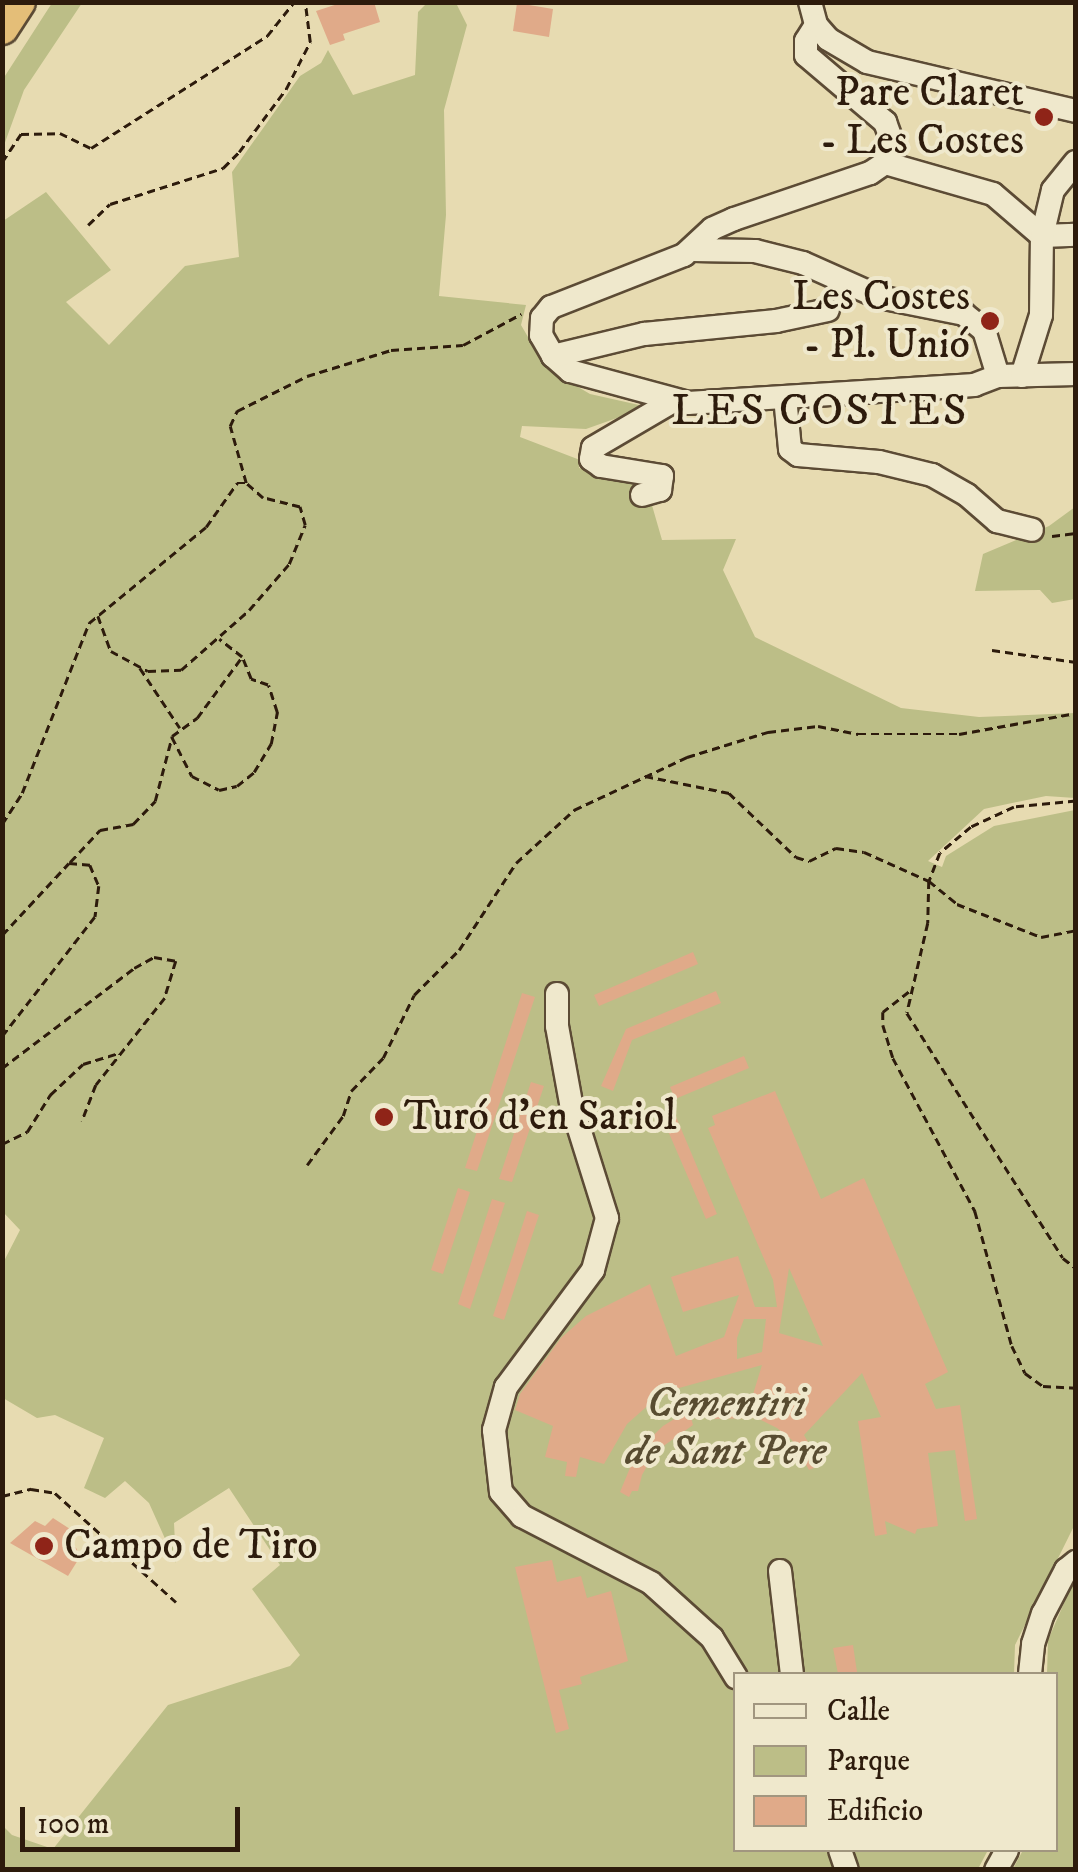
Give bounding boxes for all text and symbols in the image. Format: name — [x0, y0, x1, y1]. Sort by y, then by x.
place label: Pare Claret - Les Costes — [820, 68, 1024, 166]
marker: Pare Claret - Les Costes — [1033, 106, 1055, 128]
place label: Les Costes - Pl. Unió — [792, 272, 970, 370]
marker: Les Costes - Pl. Unió — [979, 310, 1001, 332]
district label: LES COSTES — [671, 385, 969, 439]
place label: Turó d'en Sariol — [404, 1092, 677, 1142]
marker: Turó d'en Sariol — [373, 1106, 395, 1128]
park label: Cementiri de Sant Pere — [626, 1379, 826, 1478]
place label: Campo de Tiro — [64, 1521, 318, 1571]
marker: Campo de Tiro — [33, 1535, 55, 1557]
legend — [733, 1672, 1058, 1852]
text: Calle — [827, 1693, 890, 1730]
text: Parque — [827, 1743, 910, 1780]
scale bar — [25, 1787, 245, 1849]
text: Edificio — [827, 1793, 923, 1830]
text: 100 m — [37, 1806, 109, 1843]

